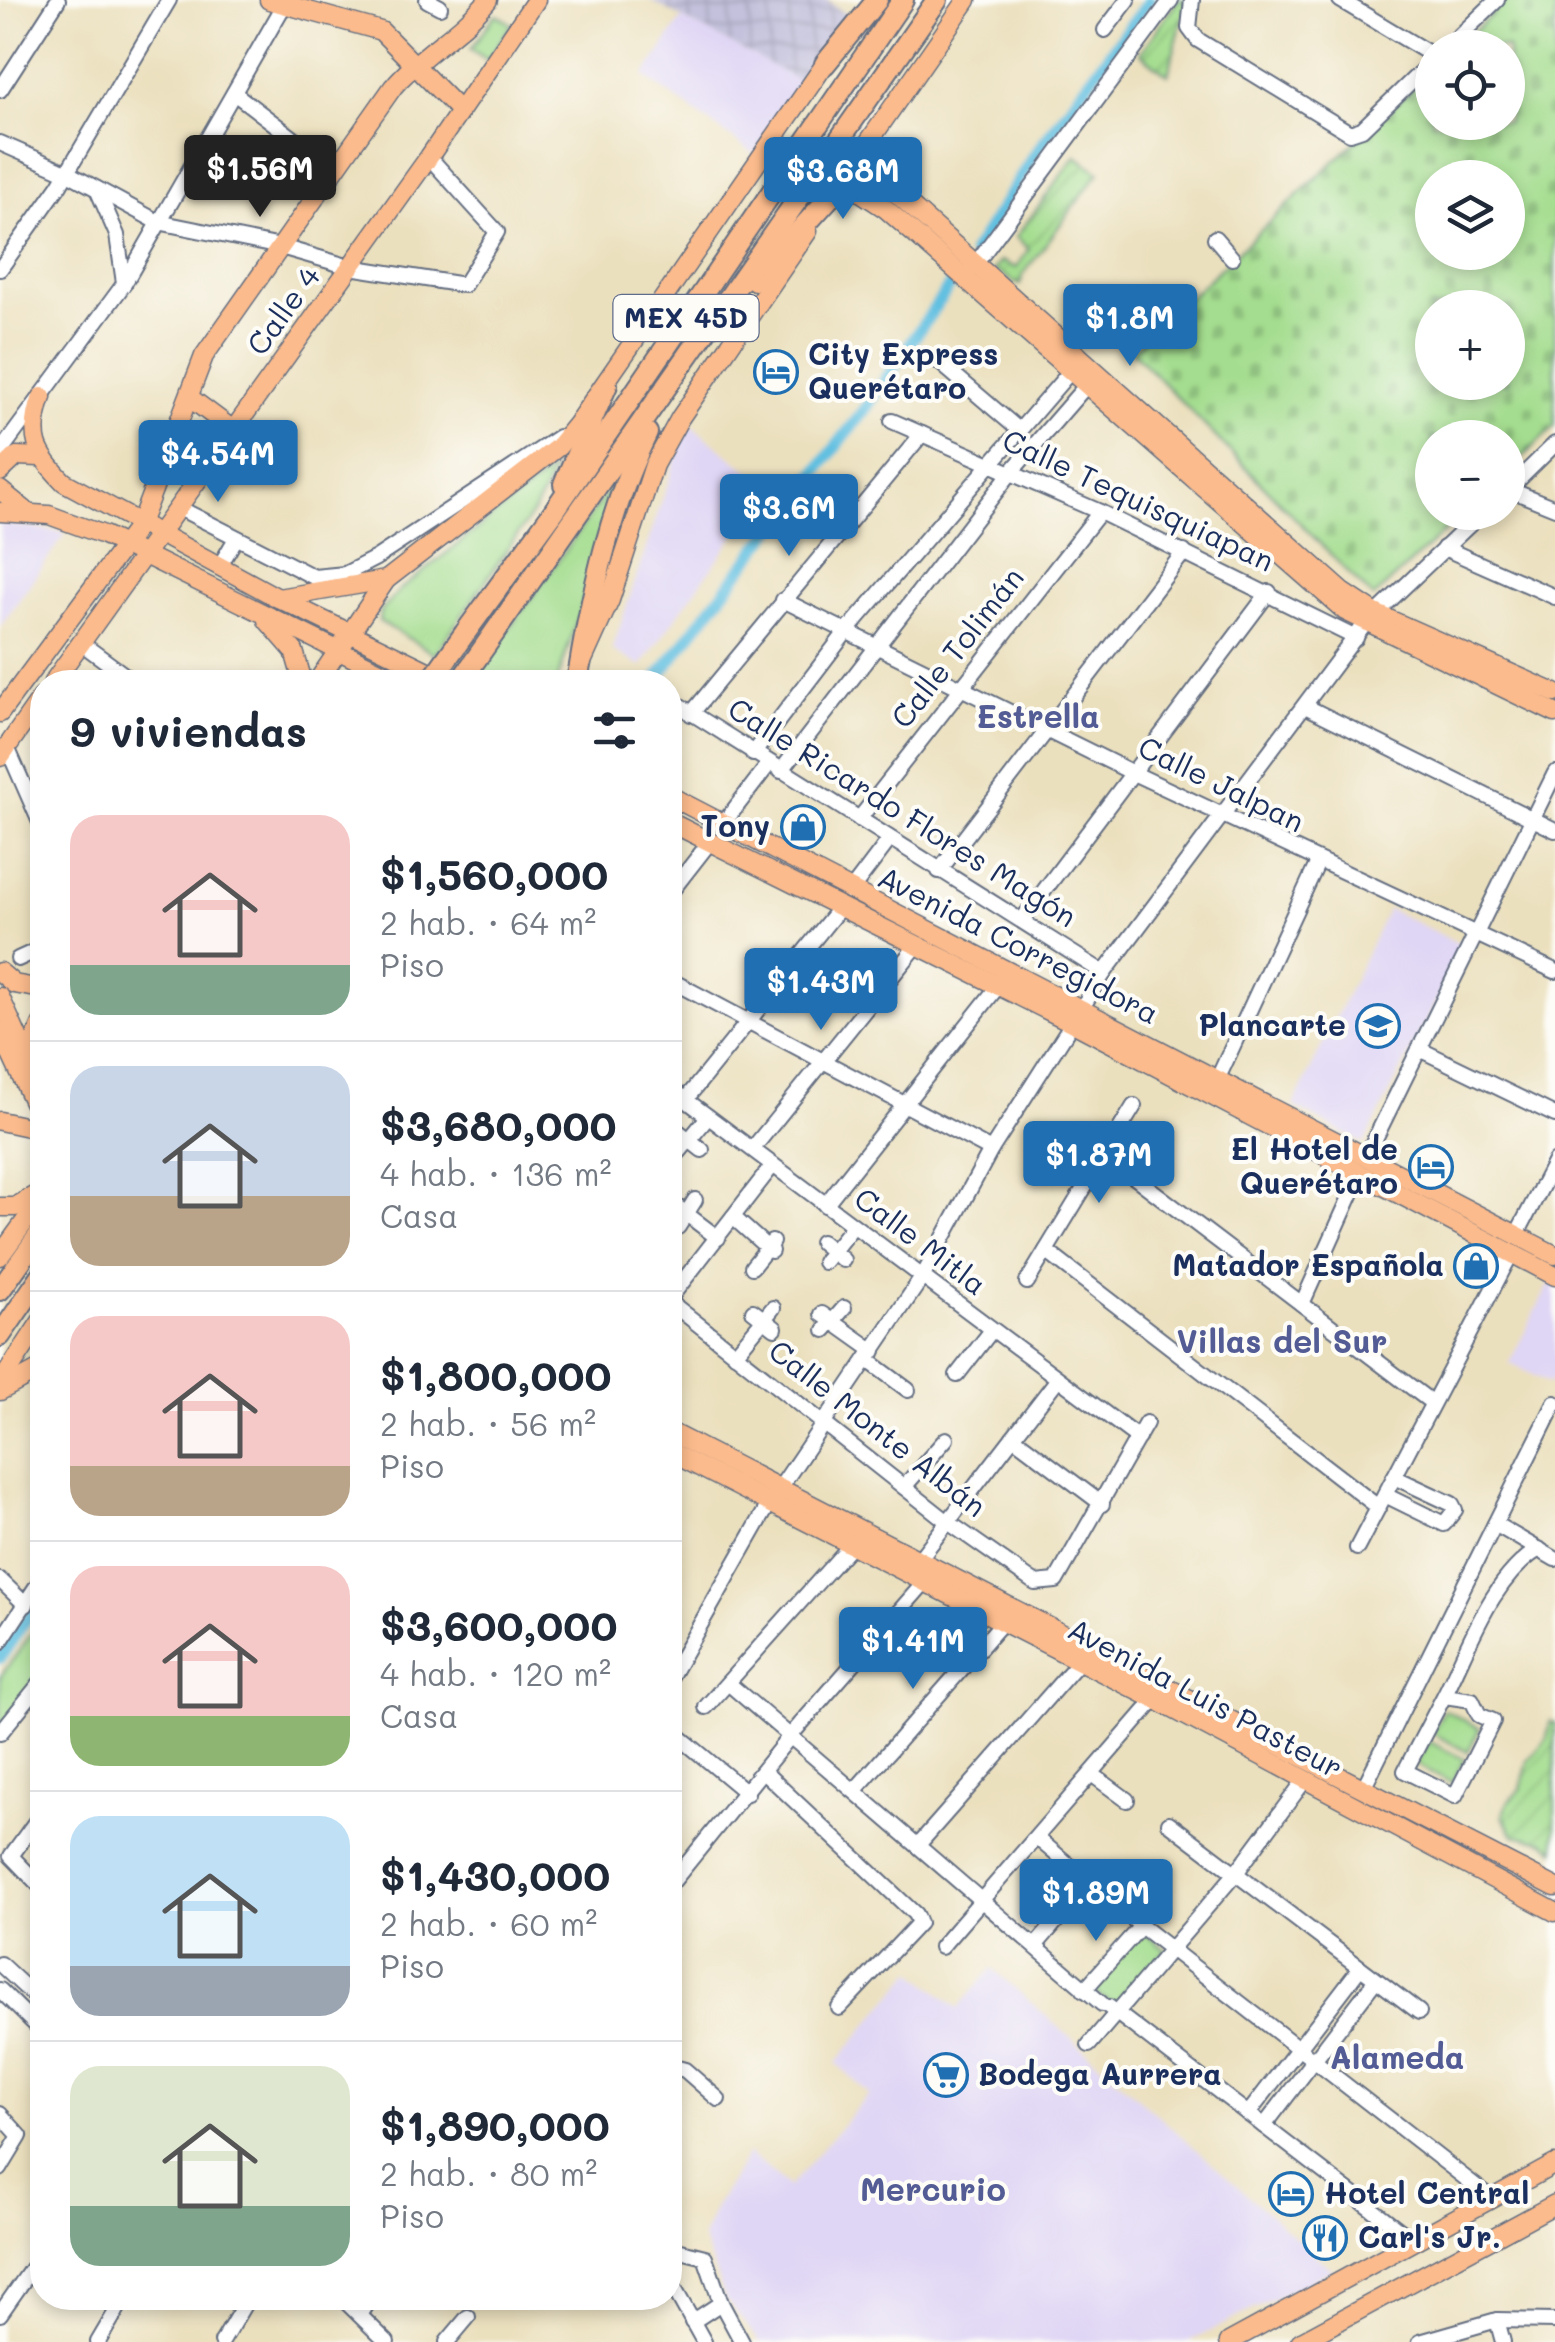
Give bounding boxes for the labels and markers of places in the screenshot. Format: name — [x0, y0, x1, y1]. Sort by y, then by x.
pin: $1.56M — [179, 135, 341, 220]
pin: $3.68M — [762, 137, 924, 222]
pin: $1.8M — [1060, 284, 1200, 369]
place label: City Express Querétaro — [808, 333, 998, 407]
hotel icon: City Express Querétaro — [753, 349, 799, 395]
pin: $4.54M — [137, 420, 299, 505]
pin: $3.6M — [719, 474, 859, 559]
shop icon: Tony — [780, 804, 826, 850]
place label: Tony — [701, 805, 770, 845]
pin: $1.43M — [740, 948, 902, 1033]
school or university icon: Plancarte — [1355, 1003, 1401, 1049]
place label: Plancarte — [1199, 1004, 1346, 1044]
pin: $1.87M — [1018, 1121, 1180, 1206]
place label: El Hotel de Querétaro — [1231, 1128, 1398, 1202]
hotel icon: El Hotel de Querétaro — [1408, 1144, 1454, 1190]
shop icon: Matador Española — [1453, 1243, 1499, 1289]
place label: Matador Española — [1172, 1244, 1444, 1284]
pin: $1.41M — [832, 1607, 994, 1692]
pin: $1.89M — [1015, 1859, 1177, 1944]
supermarket icon: Bodega Aurrera — [923, 2052, 969, 2098]
place label: Bodega Aurrera — [978, 2053, 1222, 2093]
hotel icon: Hotel Central — [1268, 2171, 1314, 2217]
place label: Hotel Central — [1324, 2172, 1529, 2212]
restaurant icon: Carl's Jr. — [1302, 2215, 1348, 2261]
place label: Carl's Jr. — [1358, 2216, 1501, 2256]

